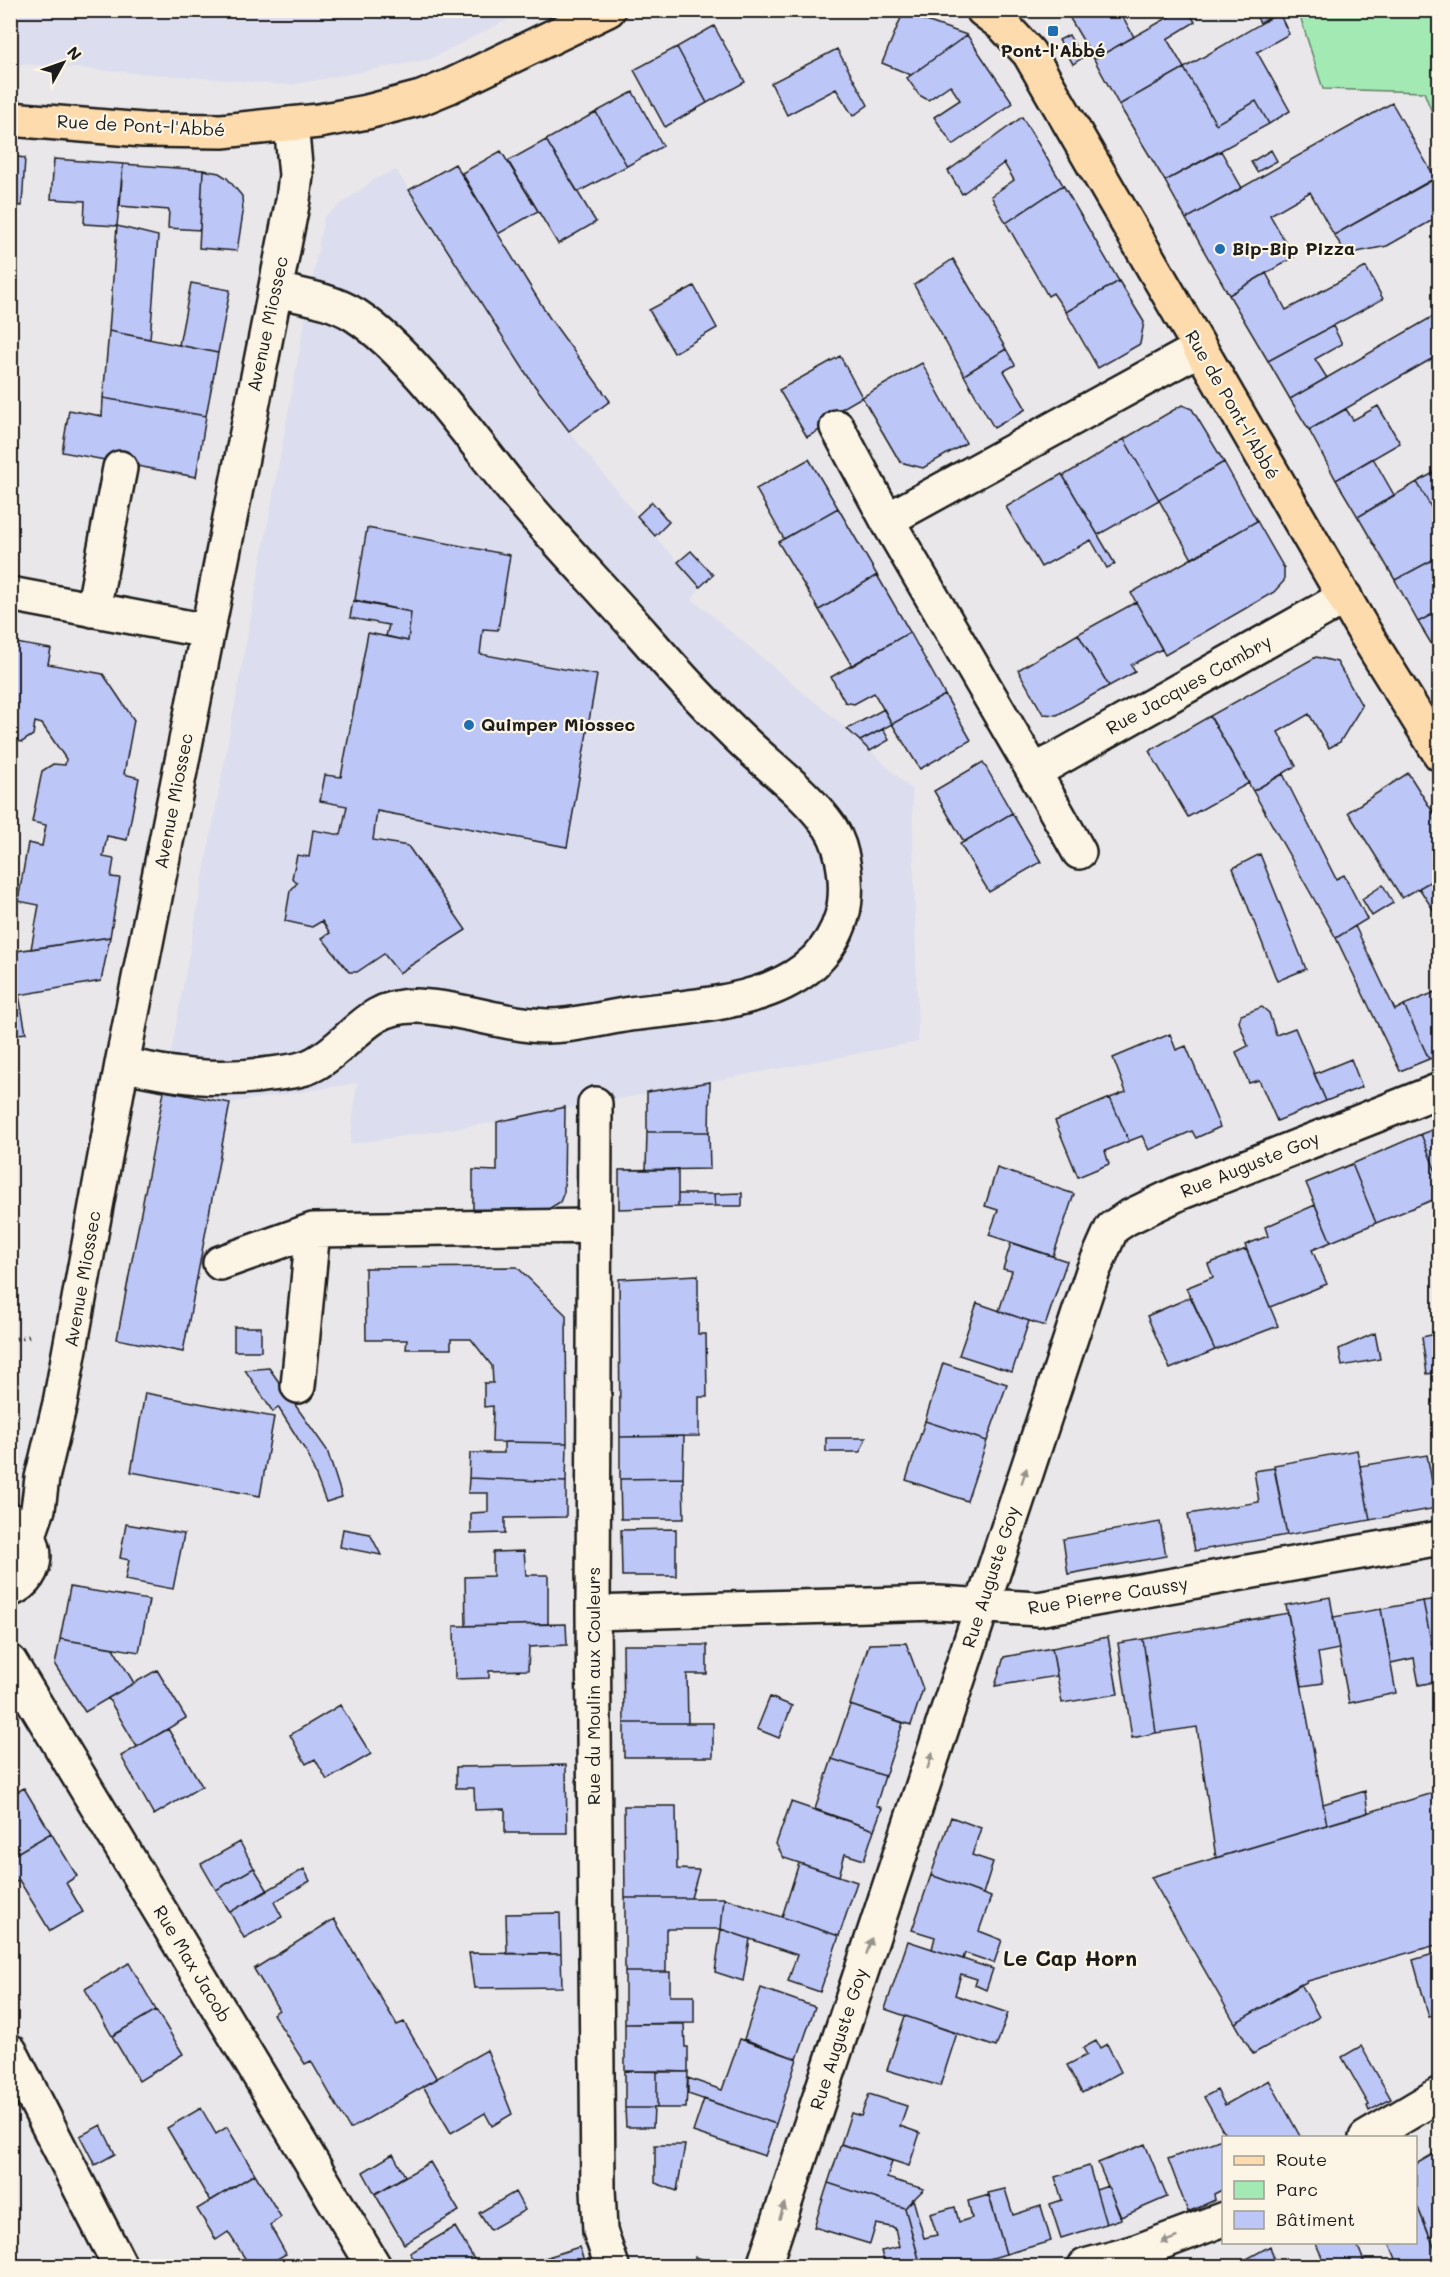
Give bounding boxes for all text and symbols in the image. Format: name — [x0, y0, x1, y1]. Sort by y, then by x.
marker: Pont-l'Abbé — [1046, 24, 1060, 38]
north arrow — [33, 33, 93, 93]
place label: Pont-l'Abbé — [1001, 38, 1106, 62]
text: N — [63, 42, 87, 64]
street label: Rue de Pont-l'Abbé — [56, 109, 226, 141]
place label: Bip-Bip Pizza — [1232, 236, 1355, 260]
marker: Bip-Bip Pizza — [1213, 242, 1227, 256]
street label: Avenue Miossec — [241, 254, 293, 394]
street label: Rue de Pont-l'Abbé — [1180, 325, 1285, 484]
street label: Rue Jacques Cambry — [1102, 629, 1275, 740]
place label: Quimper Miossec — [481, 712, 636, 736]
marker: Quimper Miossec — [462, 718, 476, 732]
street label: Avenue Miossec — [148, 731, 198, 871]
street label: Rue Auguste Goy — [1177, 1125, 1323, 1203]
street label: Avenue Miossec — [58, 1209, 106, 1349]
one-way arrow — [1020, 1467, 1030, 1485]
street label: Rue Auguste Goy — [956, 1503, 1024, 1651]
street label: Rue du Moulin aux Couleurs — [581, 1567, 605, 1805]
street label: Rue Pierre Caussy — [1026, 1571, 1190, 1620]
one-way arrow — [926, 1752, 935, 1770]
street label: Rue Max Jacob — [148, 1900, 237, 2026]
one-way arrow — [865, 1937, 875, 1955]
district label: Le Cap Horn — [1003, 1944, 1137, 1971]
street label: Rue Auguste Goy — [804, 1965, 872, 2113]
legend — [1222, 2136, 1417, 2244]
text: Route — [1276, 2147, 1327, 2171]
text: Parc — [1276, 2177, 1318, 2201]
one-way arrow — [778, 2202, 788, 2220]
text: Bâtiment — [1276, 2207, 1355, 2231]
one-way arrow — [1160, 2236, 1178, 2246]

